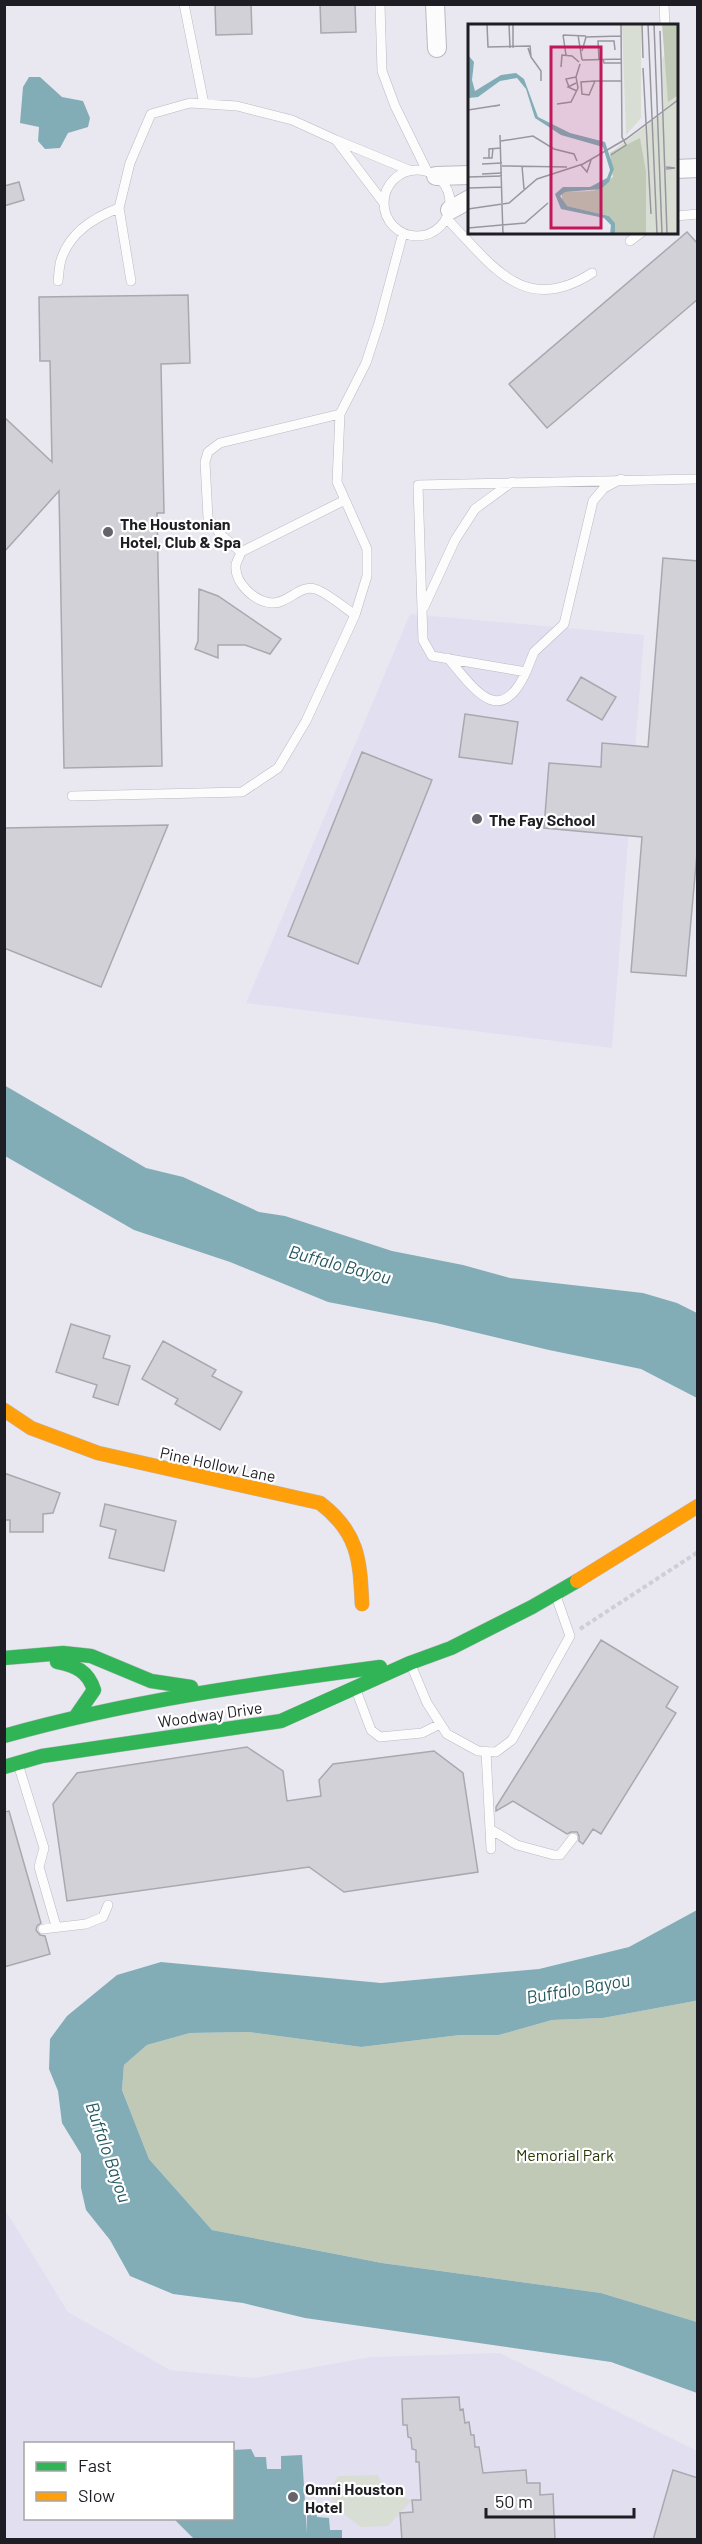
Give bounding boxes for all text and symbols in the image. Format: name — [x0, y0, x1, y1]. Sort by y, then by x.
inset map — [468, 24, 678, 234]
place label: The Houstonian Hotel, Club & Spa — [120, 514, 241, 551]
marker: The Houstonian Hotel, Club & Spa — [101, 525, 115, 539]
place label: The Fay School — [489, 810, 595, 829]
marker: The Fay School — [470, 812, 484, 826]
water label: Buffalo Bayou — [286, 1240, 394, 1288]
street label: Pine Hollow Lane — [158, 1442, 278, 1486]
street label: Woodway Drive — [157, 1697, 263, 1731]
water label: Buffalo Bayou — [524, 1968, 632, 2008]
water label: Buffalo Bayou — [81, 2099, 137, 2205]
park label: Memorial Park — [516, 2145, 614, 2164]
legend — [24, 2442, 234, 2520]
text: Fast — [78, 2454, 112, 2476]
place label: Omni Houston Hotel — [305, 2479, 404, 2516]
scale bar — [486, 2481, 634, 2519]
text: Slow — [78, 2484, 115, 2506]
marker: Omni Houston Hotel — [286, 2490, 300, 2504]
text: 50 m — [495, 2490, 533, 2512]

